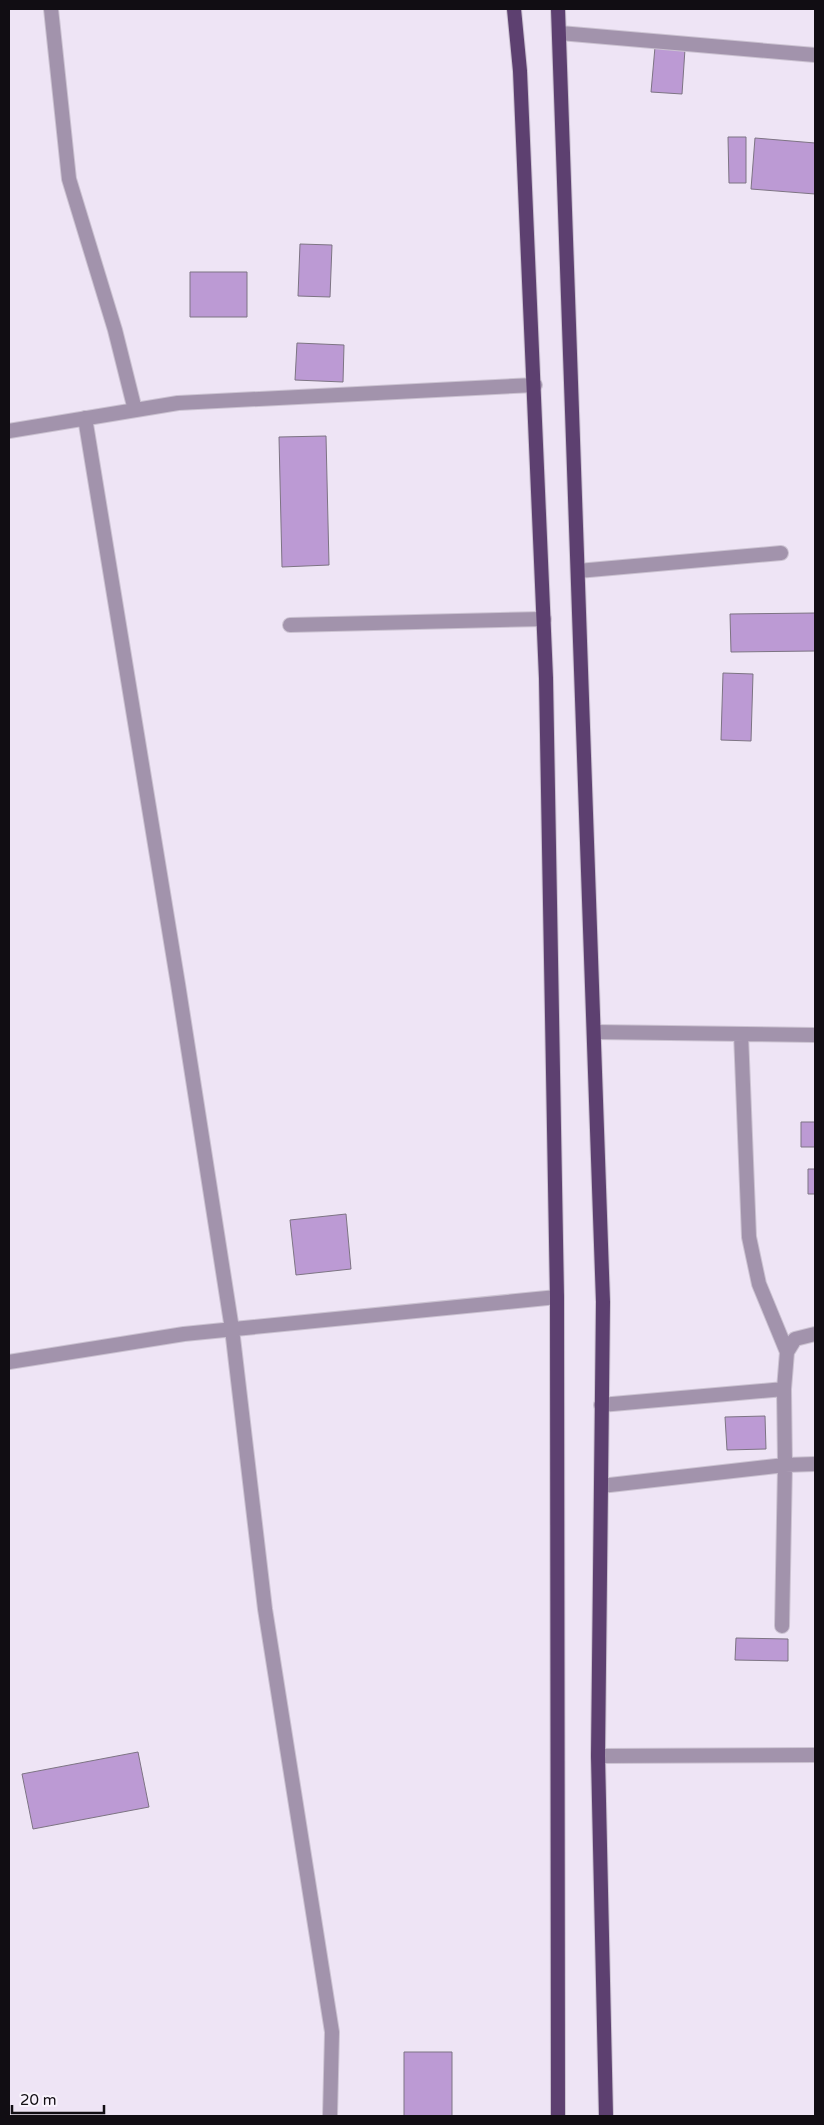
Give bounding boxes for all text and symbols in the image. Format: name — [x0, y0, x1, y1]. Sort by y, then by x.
scale bar — [12, 2082, 105, 2114]
text: 20 m — [20, 2091, 57, 2109]

